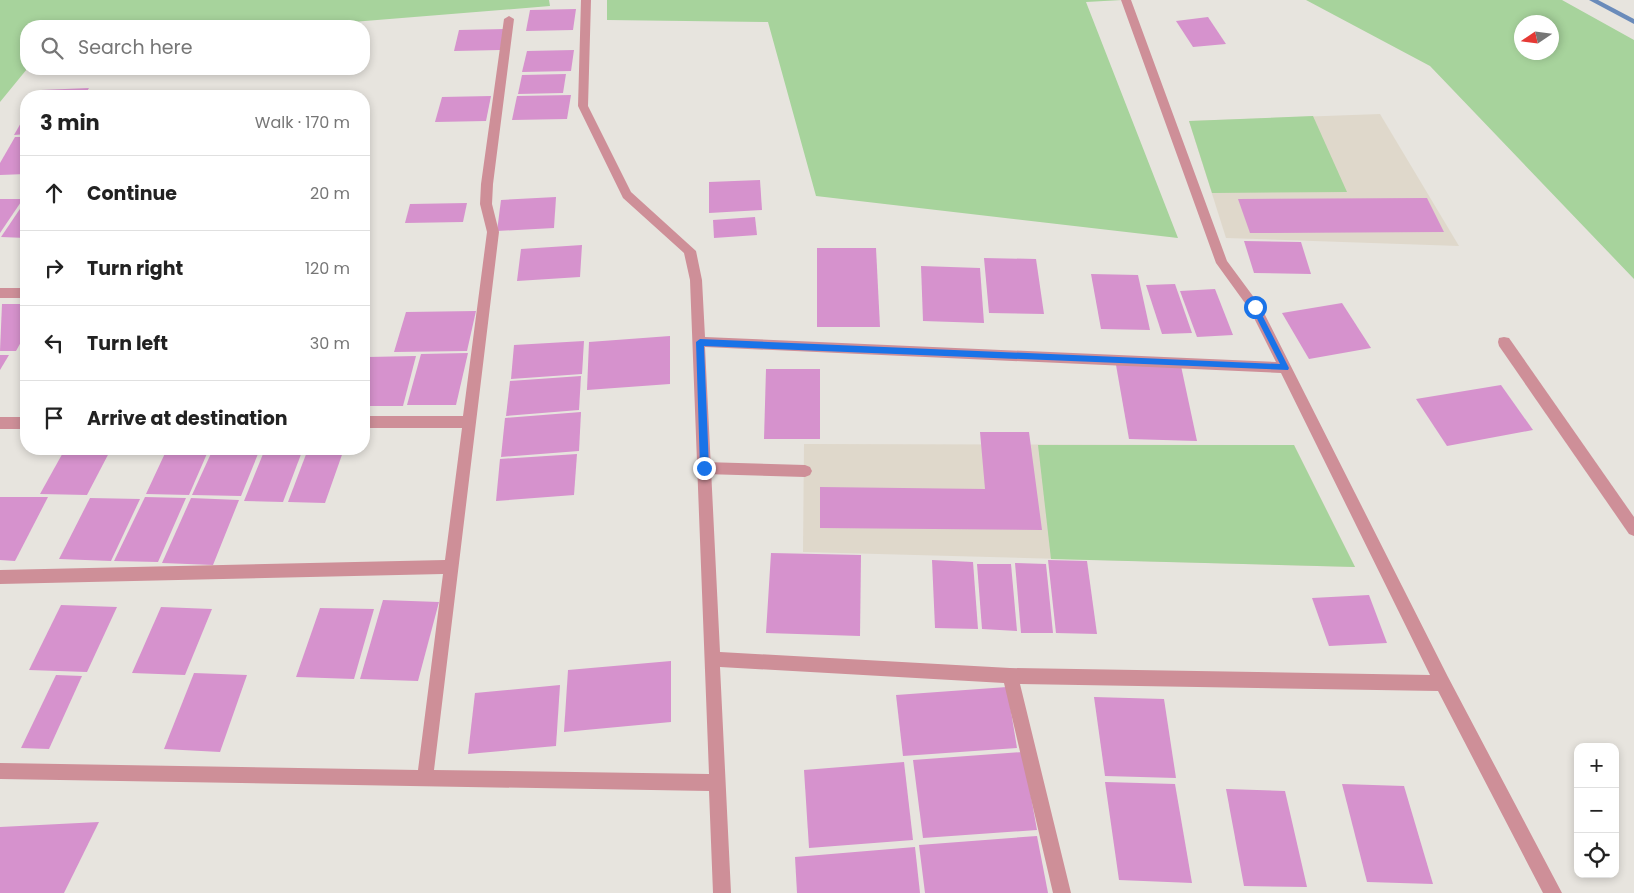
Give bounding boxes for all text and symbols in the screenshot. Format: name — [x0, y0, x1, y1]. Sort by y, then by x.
north arrow — [1514, 15, 1559, 60]
search box — [20, 20, 370, 75]
icon: search — [38, 34, 66, 62]
text: Search here — [78, 34, 192, 61]
text: 3 min — [40, 108, 100, 137]
text: Walk · 170 m — [255, 111, 350, 134]
icon: ahead — [40, 179, 68, 207]
text: Continue — [87, 180, 177, 207]
text: 20 m — [310, 182, 350, 205]
icon: right — [40, 254, 68, 282]
text: Turn right — [87, 255, 183, 282]
text: 120 m — [305, 257, 350, 280]
route start — [1244, 296, 1267, 319]
icon: left — [40, 329, 68, 357]
text: Turn left — [87, 330, 168, 357]
text: 30 m — [310, 332, 350, 355]
icon: arrive — [40, 404, 68, 432]
text: Arrive at destination — [87, 405, 288, 432]
route end — [693, 457, 716, 480]
map controls — [1574, 743, 1619, 878]
button: + — [1574, 743, 1619, 788]
button: − — [1574, 788, 1619, 833]
button: locate — [1574, 833, 1619, 878]

